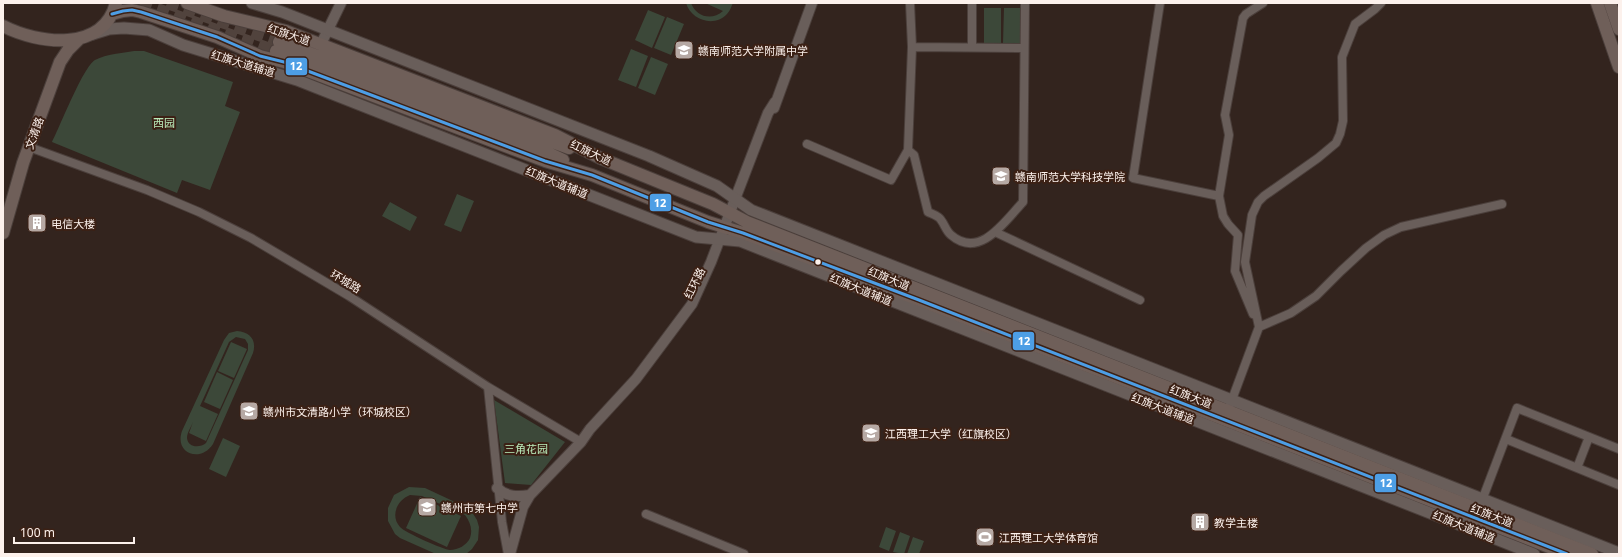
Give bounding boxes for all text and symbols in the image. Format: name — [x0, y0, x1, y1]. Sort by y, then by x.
street label: 红旗大道 — [266, 20, 312, 48]
school or university icon: 赣南师范大学附属中学 — [673, 39, 695, 61]
place label: 赣南师范大学附属中学 — [698, 43, 808, 58]
street label: 红旗大道辅道 — [209, 46, 277, 80]
line badge: 12 — [285, 57, 308, 76]
text: 12 — [290, 58, 302, 73]
street label: 文清路 — [21, 115, 47, 151]
park label: 西园 — [153, 115, 175, 130]
street label: 红旗大道 — [568, 136, 614, 168]
street label: 红旗大道辅道 — [524, 163, 590, 201]
school or university icon: 赣南师范大学科技学院 — [990, 165, 1012, 187]
place label: 赣南师范大学科技学院 — [1015, 169, 1125, 184]
line badge: 12 — [649, 193, 672, 212]
text: 12 — [654, 195, 666, 210]
building icon: 电信大楼 — [26, 212, 48, 234]
place label: 电信大楼 — [51, 216, 95, 231]
unlabelled marker — [813, 257, 823, 267]
street label: 红旗大道 — [866, 263, 912, 293]
street label: 红环路 — [680, 265, 708, 301]
street label: 环城路 — [328, 266, 364, 296]
street label: 红旗大道辅道 — [828, 270, 894, 308]
line badge: 12 — [1012, 331, 1035, 351]
text: 12 — [1018, 333, 1030, 348]
street label: 红旗大道 — [1168, 381, 1214, 411]
street label: 红旗大道辅道 — [1130, 389, 1196, 427]
school or university icon: 赣州市文清路小学（环城校区） — [238, 400, 260, 422]
place label: 赣州市文清路小学（环城校区） — [263, 404, 417, 419]
school or university icon: 江西理工大学（红旗校区） — [860, 422, 882, 444]
place label: 江西理工大学（红旗校区） — [885, 426, 1017, 441]
park label: 三角花园 — [504, 441, 548, 456]
line badge: 12 — [1374, 473, 1397, 493]
text: 12 — [1380, 475, 1392, 490]
school or university icon: 赣州市第七中学 — [416, 496, 438, 518]
place label: 赣州市第七中学 — [441, 500, 518, 515]
street label: 红旗大道 — [1469, 500, 1515, 530]
street label: 红旗大道辅道 — [1431, 507, 1497, 545]
building icon: 教学主楼 — [1189, 511, 1211, 533]
place label: 教学主楼 — [1214, 515, 1258, 530]
scale bar — [14, 519, 134, 545]
text: 100 m — [20, 524, 55, 541]
sports icon: 江西理工大学体育馆 — [974, 526, 996, 548]
place label: 江西理工大学体育馆 — [999, 530, 1098, 545]

